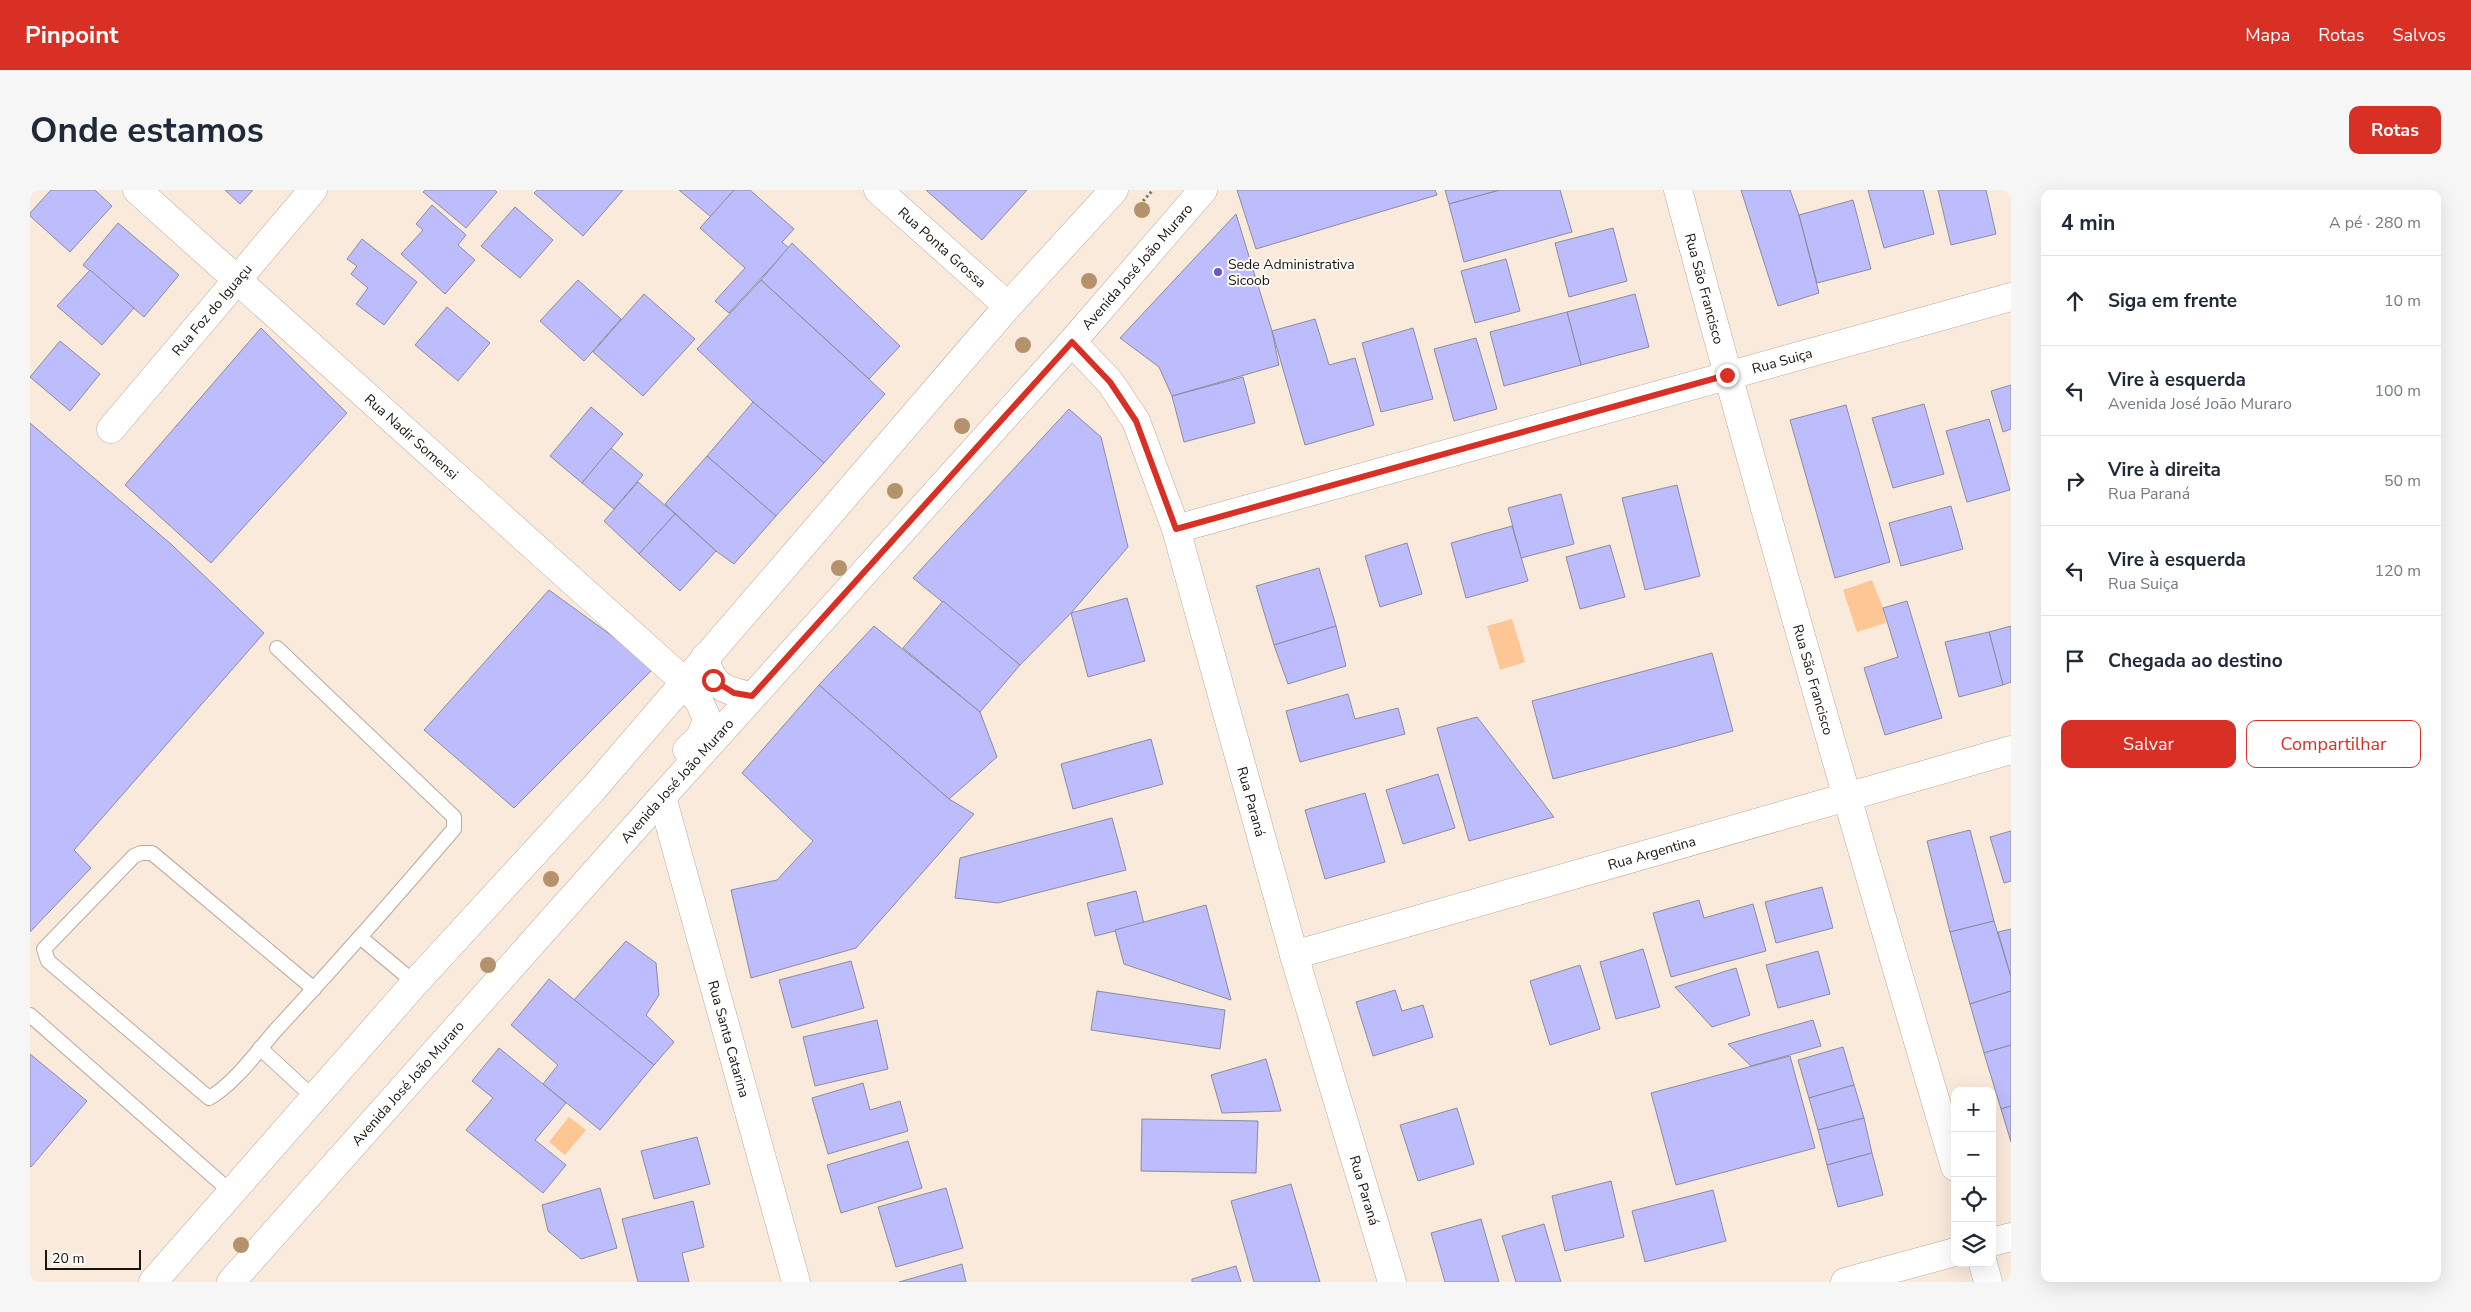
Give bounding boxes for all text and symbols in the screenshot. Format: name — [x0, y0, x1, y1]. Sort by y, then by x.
text: Pinpoint — [25, 19, 118, 51]
text: Mapa — [2245, 23, 2290, 47]
text: Rotas — [2318, 23, 2364, 47]
text: Salvos — [2392, 23, 2446, 47]
button: Rotas — [2349, 106, 2441, 154]
text: Onde estamos — [30, 107, 264, 154]
street label: Avenida José João Muraro — [1078, 199, 1197, 334]
street label: Rua Ponta Grossa — [894, 203, 990, 292]
text: 4 min — [2061, 209, 2115, 237]
text: A pé · 280 m — [2329, 212, 2421, 234]
street label: Rua São Francisco — [1680, 231, 1728, 346]
place label: Sede Administrativa Sicoob — [1228, 255, 1355, 290]
street label: Rua Foz do Iguaçu — [168, 260, 256, 360]
marker: Sede Administrativa Sicoob — [1212, 266, 1224, 278]
icon: ahead — [2061, 287, 2089, 315]
text: Siga em frente — [2108, 288, 2237, 314]
text: 10 m — [2384, 290, 2421, 312]
street label: Rua Suiça — [1750, 344, 1815, 379]
route end — [1716, 364, 1739, 387]
text: Vire à esquerda — [2108, 367, 2246, 393]
icon: left — [2061, 377, 2089, 405]
text: 100 m — [2374, 380, 2421, 402]
street label: Rua Nadir Somensi — [360, 390, 462, 484]
text: Avenida José João Muraro — [2108, 393, 2292, 415]
text: Vire à direita — [2108, 457, 2221, 483]
icon: right — [2061, 467, 2089, 495]
text: 50 m — [2384, 470, 2421, 492]
text: Rua Paraná — [2108, 483, 2190, 505]
text: Vire à esquerda — [2108, 547, 2246, 573]
icon: left — [2061, 557, 2089, 585]
text: 120 m — [2374, 560, 2421, 582]
text: Rua Suiça — [2108, 573, 2179, 595]
street label: Rua São Francisco — [1788, 622, 1838, 738]
icon: arrive — [2061, 647, 2089, 675]
text: Chegada ao destino — [2108, 648, 2283, 674]
route start — [702, 669, 725, 692]
street label: Avenida José João Muraro — [616, 715, 738, 847]
button: Salvar — [2061, 720, 2236, 768]
button: Compartilhar — [2246, 720, 2421, 768]
street label: Rua Paraná — [1232, 764, 1270, 839]
street label: Rua Argentina — [1606, 832, 1698, 875]
street label: Rua Santa Catarina — [703, 978, 754, 1100]
street label: Avenida José João Muraro — [347, 1017, 469, 1150]
map controls — [1951, 1087, 1996, 1267]
button: + — [1951, 1087, 1996, 1132]
button: − — [1951, 1132, 1996, 1177]
street label: Rua Paraná — [1345, 1153, 1383, 1228]
button: locate — [1951, 1177, 1996, 1222]
button: layers — [1951, 1222, 1996, 1267]
scale bar — [45, 1247, 141, 1270]
text: 20 m — [52, 1249, 84, 1268]

